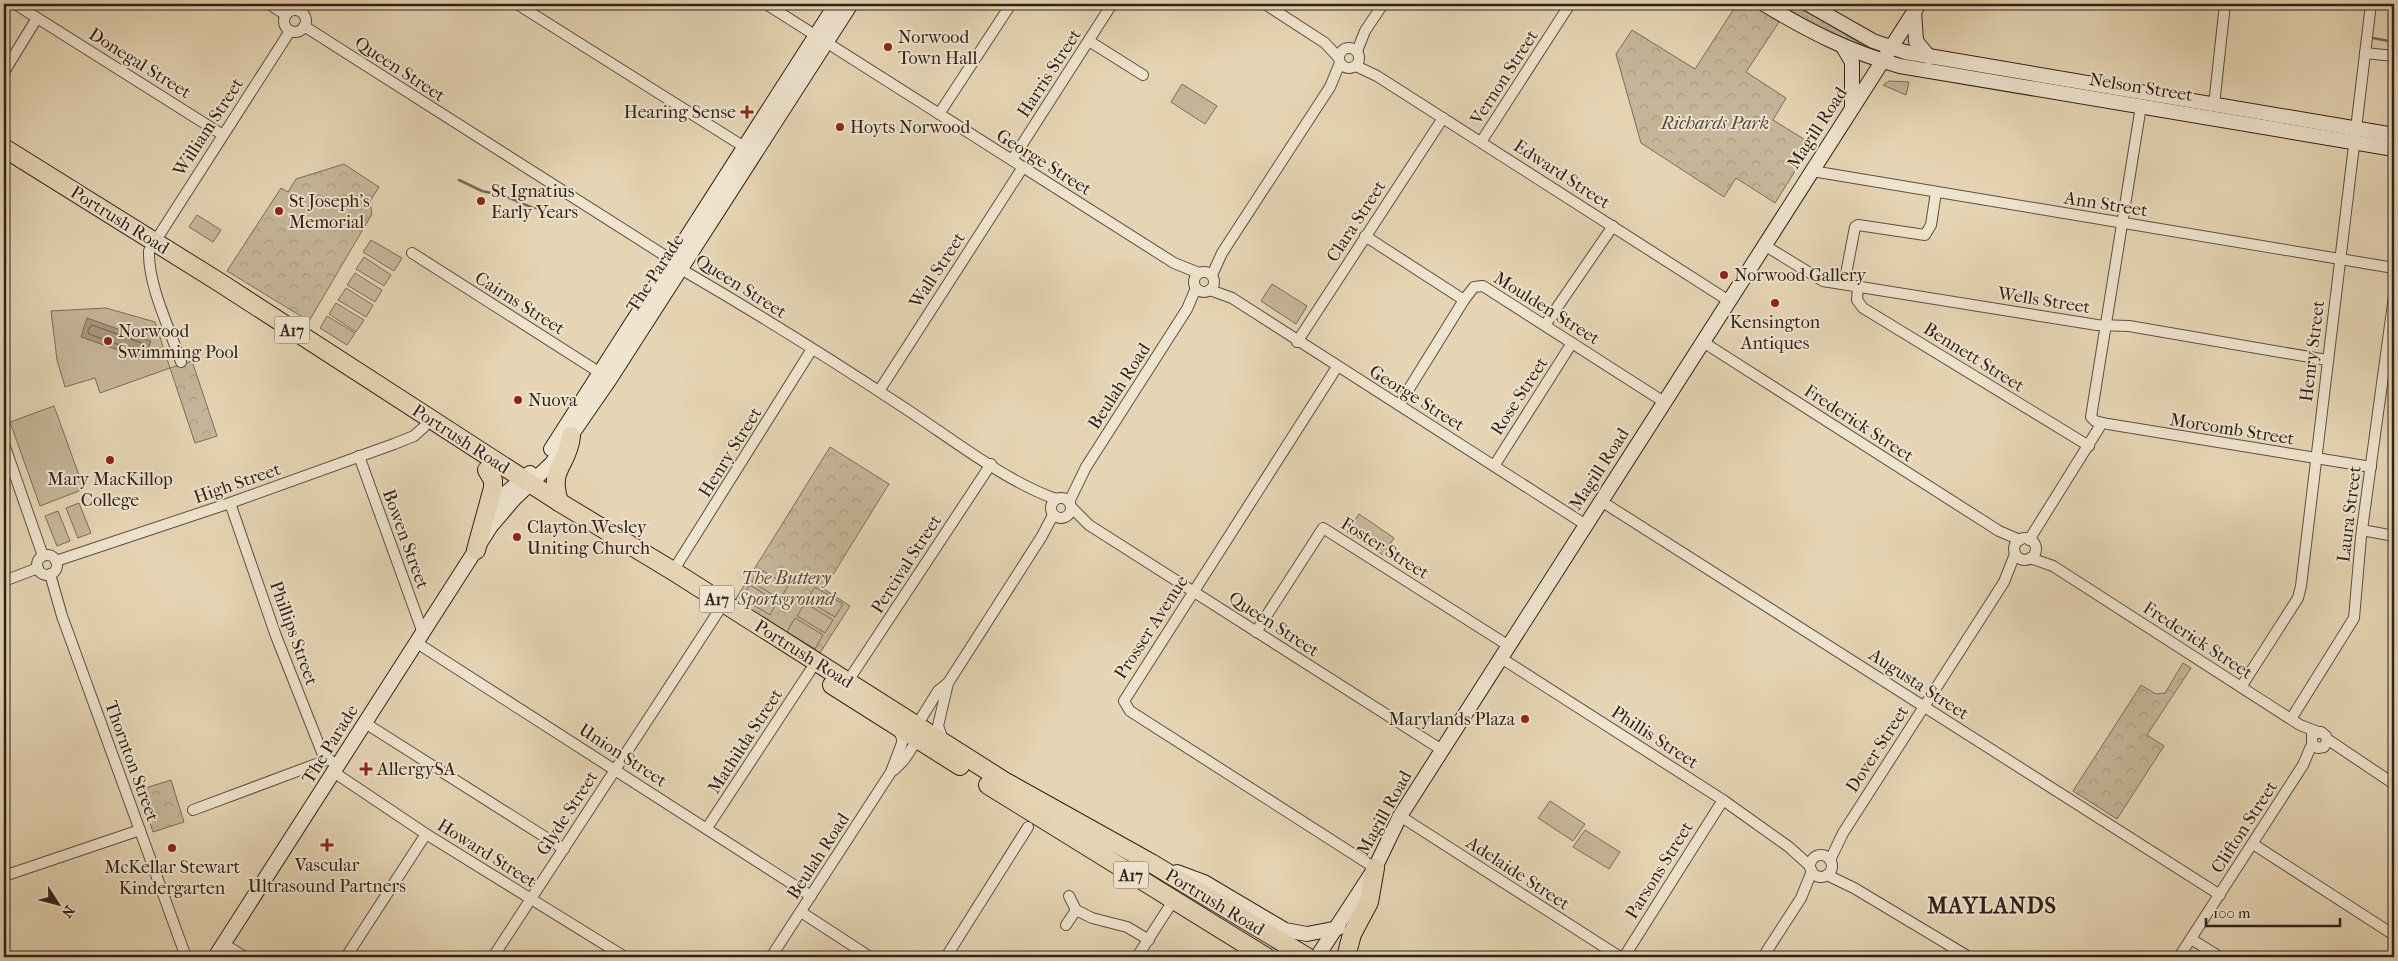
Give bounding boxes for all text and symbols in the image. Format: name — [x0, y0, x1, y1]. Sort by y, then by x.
street label: Donegal Street — [85, 24, 195, 103]
street label: Harris Street — [1013, 25, 1086, 121]
street label: Vernon Street — [1466, 26, 1543, 129]
place label: Norwood Town Hall — [898, 27, 977, 69]
street label: Queen Street — [351, 32, 449, 107]
marker: Norwood Town Hall — [882, 41, 894, 53]
street label: Nelson Street — [2088, 69, 2195, 106]
street label: William Street — [168, 74, 248, 181]
street label: Magill Road — [1783, 83, 1852, 173]
place label: Hearing Sense — [624, 102, 736, 123]
marker: Hearing Sense — [740, 105, 754, 119]
park label: Richards Park — [1660, 113, 1769, 134]
place label: Hoyts Norwood — [850, 117, 970, 138]
marker: Hoyts Norwood — [834, 121, 846, 133]
street label: George Street — [992, 125, 1096, 200]
street label: Edward Street — [1510, 135, 1614, 214]
street label: Clara Street — [1322, 176, 1391, 266]
place label: St Ignatius Early Years — [491, 181, 578, 223]
street label: Portrush Road — [67, 182, 173, 259]
street label: Ann Street — [2062, 187, 2150, 222]
place label: St Joseph's Memorial — [289, 191, 370, 233]
marker: St Ignatius Early Years — [475, 195, 487, 207]
marker: St Joseph's Memorial — [273, 205, 285, 217]
street label: Wall Street — [905, 228, 970, 313]
street label: The Parade — [622, 230, 689, 316]
street label: Queen Street — [691, 250, 791, 323]
place label: Norwood Gallery — [1734, 265, 1868, 286]
street label: Cairns Street — [471, 268, 569, 340]
street label: Moulden Street — [1490, 268, 1604, 350]
marker: Norwood Gallery — [1718, 269, 1730, 281]
street label: Wells Street — [1995, 283, 2092, 318]
marker: Kensington Antiques — [1769, 297, 1781, 309]
street label: Henry Street — [2296, 299, 2329, 403]
place label: Kensington Antiques — [1730, 312, 1821, 354]
road number: A17 — [274, 316, 310, 344]
street label: Bennett Street — [1920, 318, 2028, 397]
place label: Norwood Swimming Pool — [118, 321, 238, 363]
marker: Norwood Swimming Pool — [102, 335, 114, 347]
street label: Beulah Road — [1084, 339, 1155, 433]
street label: Rose Street — [1486, 353, 1553, 439]
street label: George Street — [1365, 361, 1469, 436]
street label: Frederick Street — [1800, 380, 1918, 467]
place label: Nuova — [528, 390, 578, 411]
marker: Nuova — [512, 394, 524, 406]
street label: Portrush Road — [408, 400, 514, 479]
street label: Henry Street — [694, 403, 767, 501]
street label: Morcomb Street — [2168, 409, 2296, 450]
street label: Magill Road — [1565, 424, 1634, 514]
marker: Mary MacKillop College — [104, 454, 116, 466]
street label: High Street — [191, 459, 284, 508]
street label: Laura Street — [2333, 464, 2366, 563]
place label: Mary MacKillop College — [47, 469, 173, 511]
street label: Bowen Street — [378, 487, 433, 592]
street label: Percival Street — [867, 511, 946, 618]
street label: Foster Street — [1337, 513, 1433, 584]
place label: Clayton Wesley Uniting Church — [527, 517, 650, 559]
marker: Clayton Wesley Uniting Church — [511, 531, 523, 543]
park label: The Buttery Sportsground — [737, 568, 837, 610]
street label: Prosser Avenue — [1110, 571, 1193, 683]
street label: Phillips Street — [265, 578, 322, 689]
road number: A17 — [700, 586, 734, 612]
street label: Queen Street — [1225, 587, 1323, 662]
street label: Frederick Street — [2139, 597, 2257, 684]
street label: Portrush Road — [751, 616, 857, 693]
street label: Augusta Street — [1864, 644, 1973, 725]
street label: Mathilda Street — [704, 684, 787, 798]
street label: Thornton Street — [100, 698, 163, 825]
street label: The Parade — [298, 701, 363, 788]
street label: Phillis Street — [1607, 701, 1703, 774]
street label: Dover Street — [1842, 702, 1914, 797]
place label: Marylands Plaza — [1389, 709, 1516, 730]
marker: Marylands Plaza — [1519, 713, 1531, 725]
street label: Union Street — [575, 719, 671, 792]
place label: AllergySA — [376, 759, 456, 780]
marker: AllergySA — [359, 762, 373, 776]
street label: Glyde Street — [532, 767, 603, 859]
street label: Magill Road — [1353, 767, 1416, 859]
street label: Clifton Street — [2207, 777, 2282, 877]
street label: Beulah Road — [783, 809, 854, 903]
street label: Howard Street — [433, 815, 541, 893]
street label: Parsons Street — [1621, 817, 1698, 923]
street label: Adelaide Street — [1461, 832, 1574, 915]
marker: Vascular Ultrasound Partners — [320, 838, 334, 852]
marker: McKellar Stewart Kindergarten — [166, 842, 178, 854]
place label: Vascular Ultrasound Partners — [248, 855, 406, 897]
place label: McKellar Stewart Kindergarten — [104, 857, 240, 899]
road number: A17 — [1114, 862, 1148, 888]
street label: Portrush Road — [1161, 865, 1268, 940]
north arrow — [32, 878, 82, 928]
district label: MAYLANDS — [1926, 893, 2057, 919]
scale bar — [2206, 896, 2339, 928]
text: N — [58, 902, 78, 921]
text: 100 m — [2213, 904, 2251, 922]

